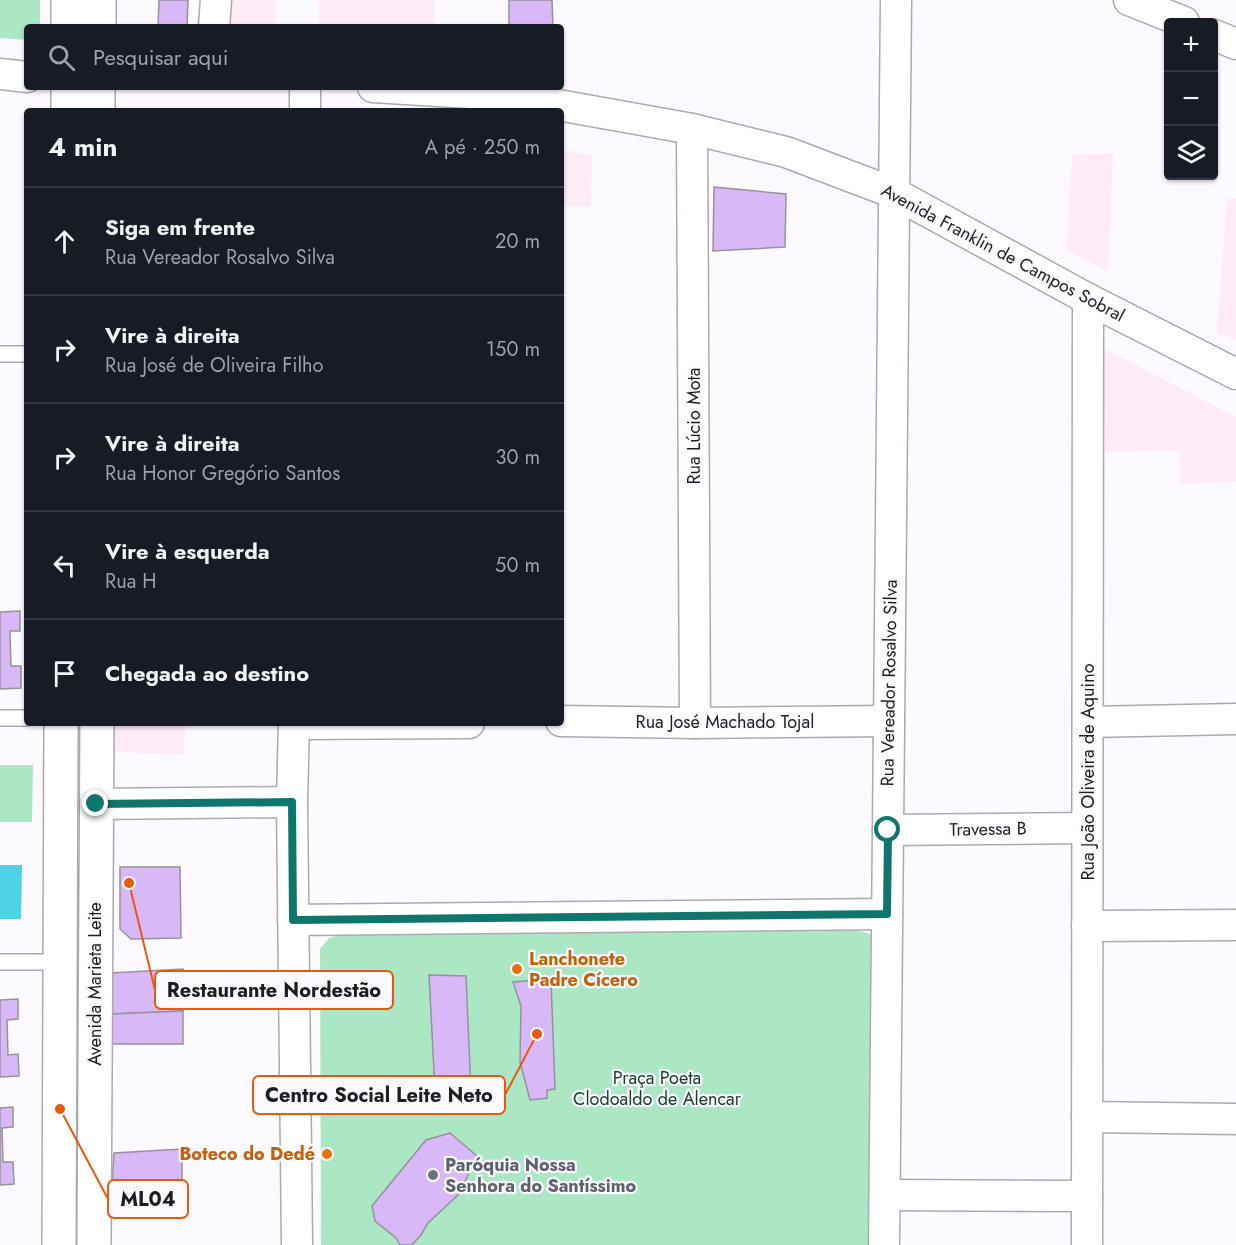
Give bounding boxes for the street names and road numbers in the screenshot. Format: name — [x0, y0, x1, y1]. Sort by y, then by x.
street label: Avenida Franklin de Campos Sobral — [877, 178, 1129, 328]
street label: Rua Lúcio Mota — [681, 367, 707, 485]
street label: Rua Vereador Rosalvo Silva — [874, 579, 904, 787]
street label: Rua João Oliveira de Aquino — [1075, 663, 1101, 881]
street label: Rua José Machado Tojal — [636, 709, 814, 735]
street label: Travessa B — [949, 815, 1027, 843]
street label: Avenida Marieta Leite — [82, 902, 108, 1066]

